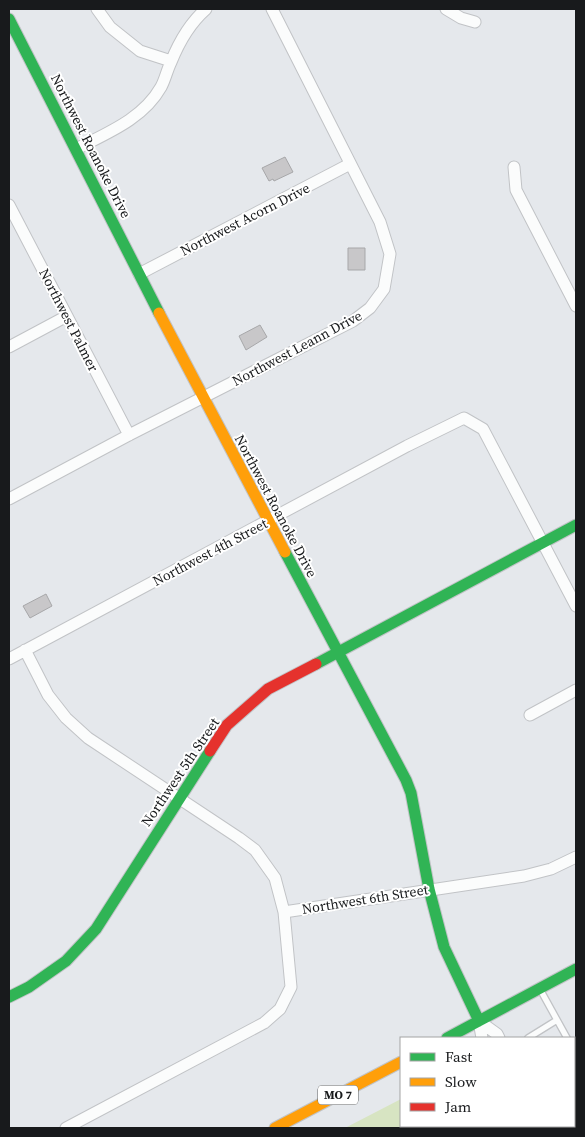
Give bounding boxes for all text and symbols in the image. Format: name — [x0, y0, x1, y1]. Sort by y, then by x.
street label: Northwest Roanoke Drive — [46, 71, 136, 221]
street label: Northwest Acorn Drive — [177, 178, 313, 260]
street label: Northwest Palmer — [34, 265, 104, 375]
street label: Northwest Leann Drive — [229, 305, 365, 391]
street label: Northwest Roanoke Drive — [230, 431, 322, 581]
street label: Northwest 4th Street — [149, 513, 271, 591]
street label: Northwest 5th Street — [136, 713, 224, 830]
street label: Northwest 6th Street — [301, 879, 430, 919]
legend — [400, 1037, 575, 1127]
text: Fast — [445, 1046, 472, 1067]
text: Slow — [445, 1071, 477, 1092]
road number: MO 7 — [318, 1086, 358, 1104]
text: Jam — [444, 1096, 472, 1117]

